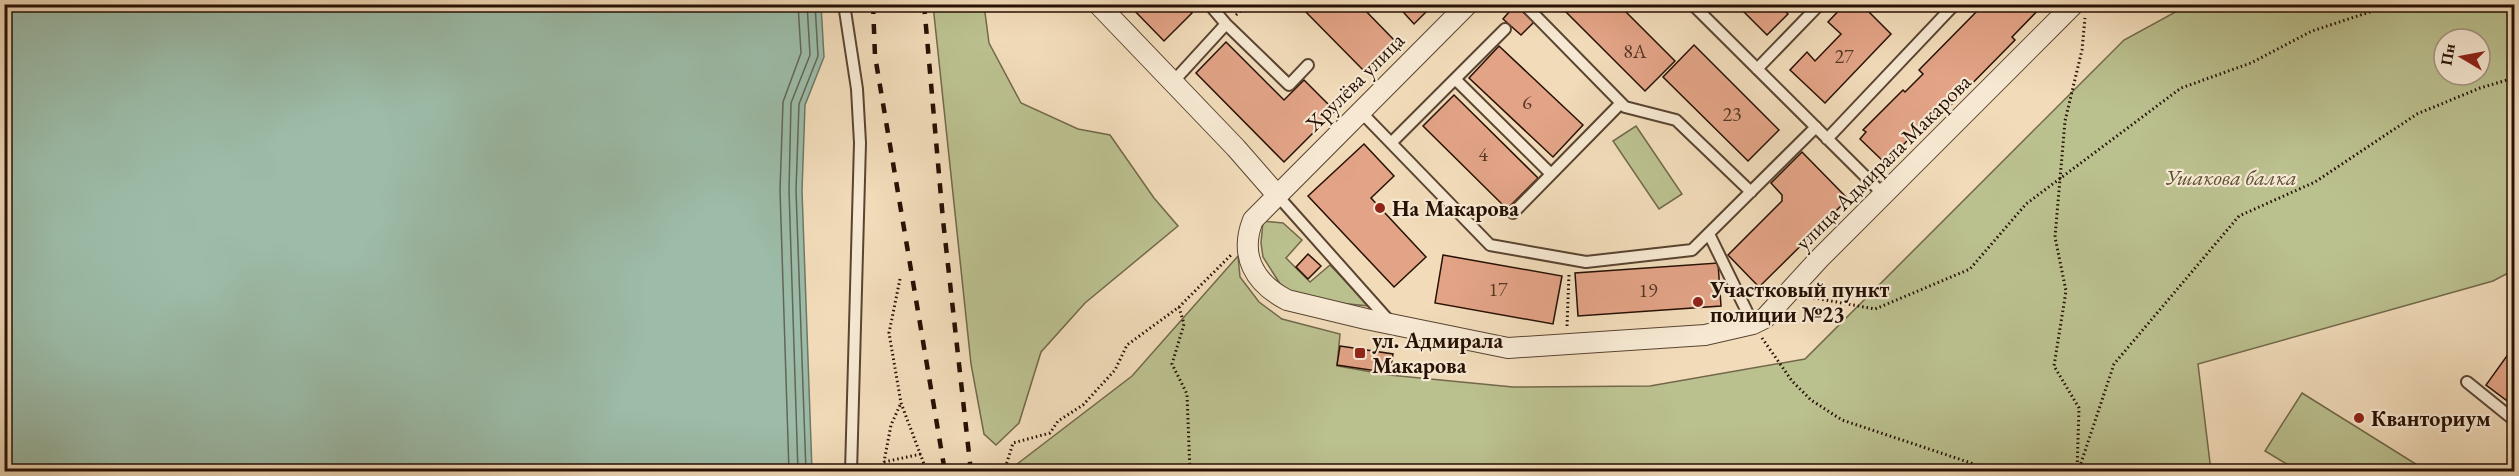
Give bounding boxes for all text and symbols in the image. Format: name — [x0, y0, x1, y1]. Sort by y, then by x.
street label: Хрулёва улица — [1299, 26, 1411, 138]
north arrow — [2432, 27, 2492, 87]
house number: 8А — [1623, 38, 1647, 64]
text: Пн — [2435, 42, 2460, 67]
house number: 27 — [1834, 43, 1854, 69]
street label: улица Адмирала Макарова — [1789, 68, 1977, 256]
house number: 6 — [1522, 89, 1532, 115]
house number: 23 — [1722, 101, 1742, 127]
house number: 4 — [1478, 141, 1488, 167]
park label: Ушакова балка — [2165, 163, 2297, 192]
place label: На Макарова — [1392, 194, 1519, 223]
marker: На Макарова — [1373, 201, 1387, 215]
place label: Участковый пункт полиции №23 — [1709, 275, 1890, 329]
house number: 17 — [1488, 276, 1508, 302]
house number: 19 — [1638, 277, 1658, 303]
marker: Участковый пункт полиции №23 — [1691, 295, 1705, 309]
place label: ул. Адмирала Макарова — [1372, 326, 1503, 380]
marker: ул. Адмирала Макарова — [1353, 346, 1367, 360]
place label: Кванториум — [2371, 404, 2491, 433]
marker: Кванториум — [2352, 411, 2366, 425]

